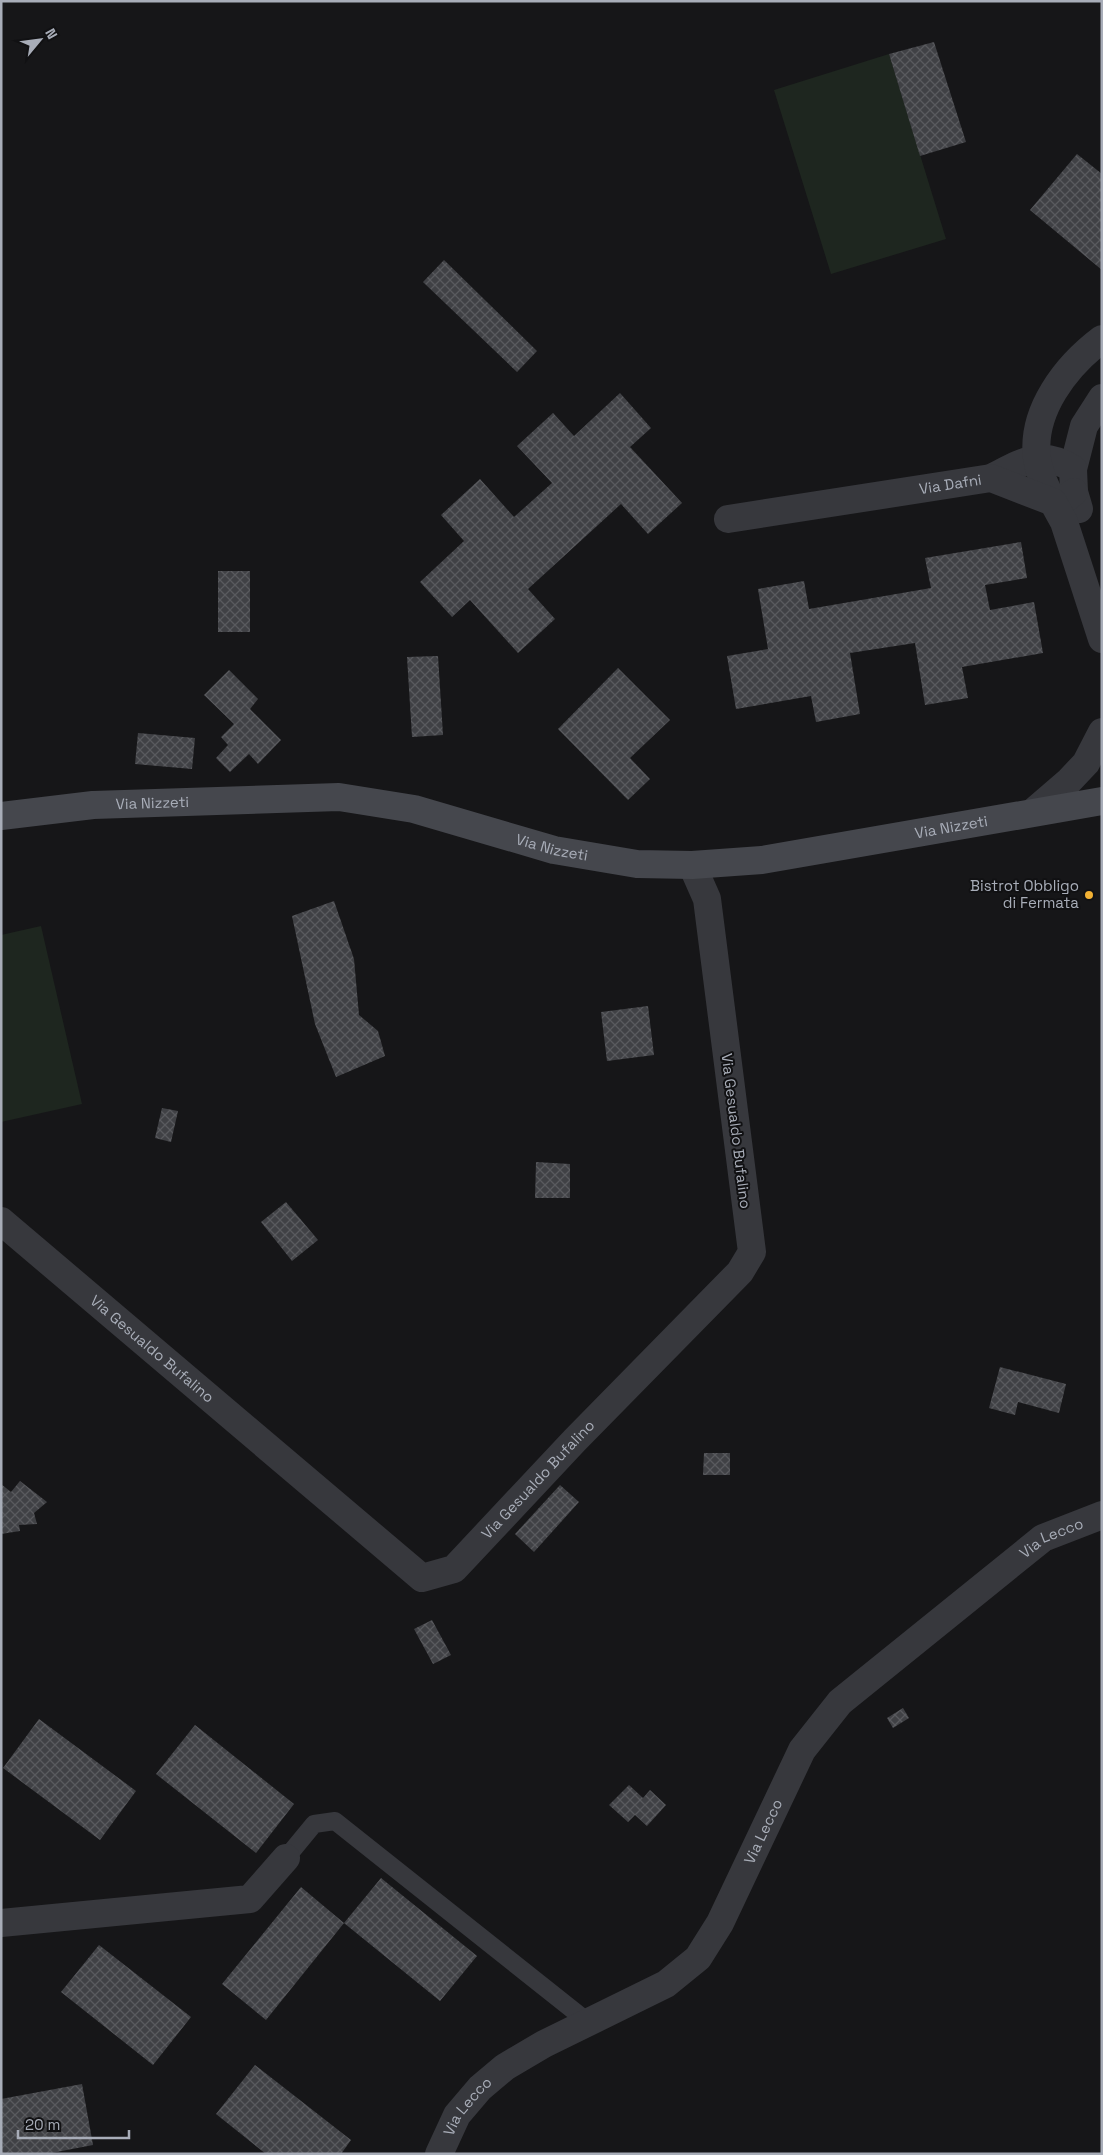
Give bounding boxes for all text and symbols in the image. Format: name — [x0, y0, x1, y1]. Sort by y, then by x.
north arrow — [15, 15, 65, 65]
text: N — [41, 25, 62, 42]
street label: Via Dafni — [918, 470, 983, 498]
street label: Via Nizzeti — [115, 792, 189, 813]
street label: Via Nizzeti — [913, 811, 989, 842]
street label: Via Nizzeti — [514, 829, 589, 865]
place label: Bistrot Obbligo di Fermata — [970, 876, 1079, 912]
marker: Bistrot Obbligo di Fermata — [1083, 889, 1095, 901]
street label: Via Gesualdo Bufalino — [718, 1052, 755, 1210]
street label: Via Gesualdo Bufalino — [86, 1291, 218, 1407]
street label: Via Gesualdo Bufalino — [477, 1416, 598, 1543]
street label: Via Lecco — [1015, 1513, 1086, 1562]
street label: Via Lecco — [739, 1796, 786, 1867]
street label: Via Lecco — [439, 2072, 495, 2139]
scale bar — [18, 2108, 129, 2140]
text: 20 m — [25, 2115, 60, 2134]

